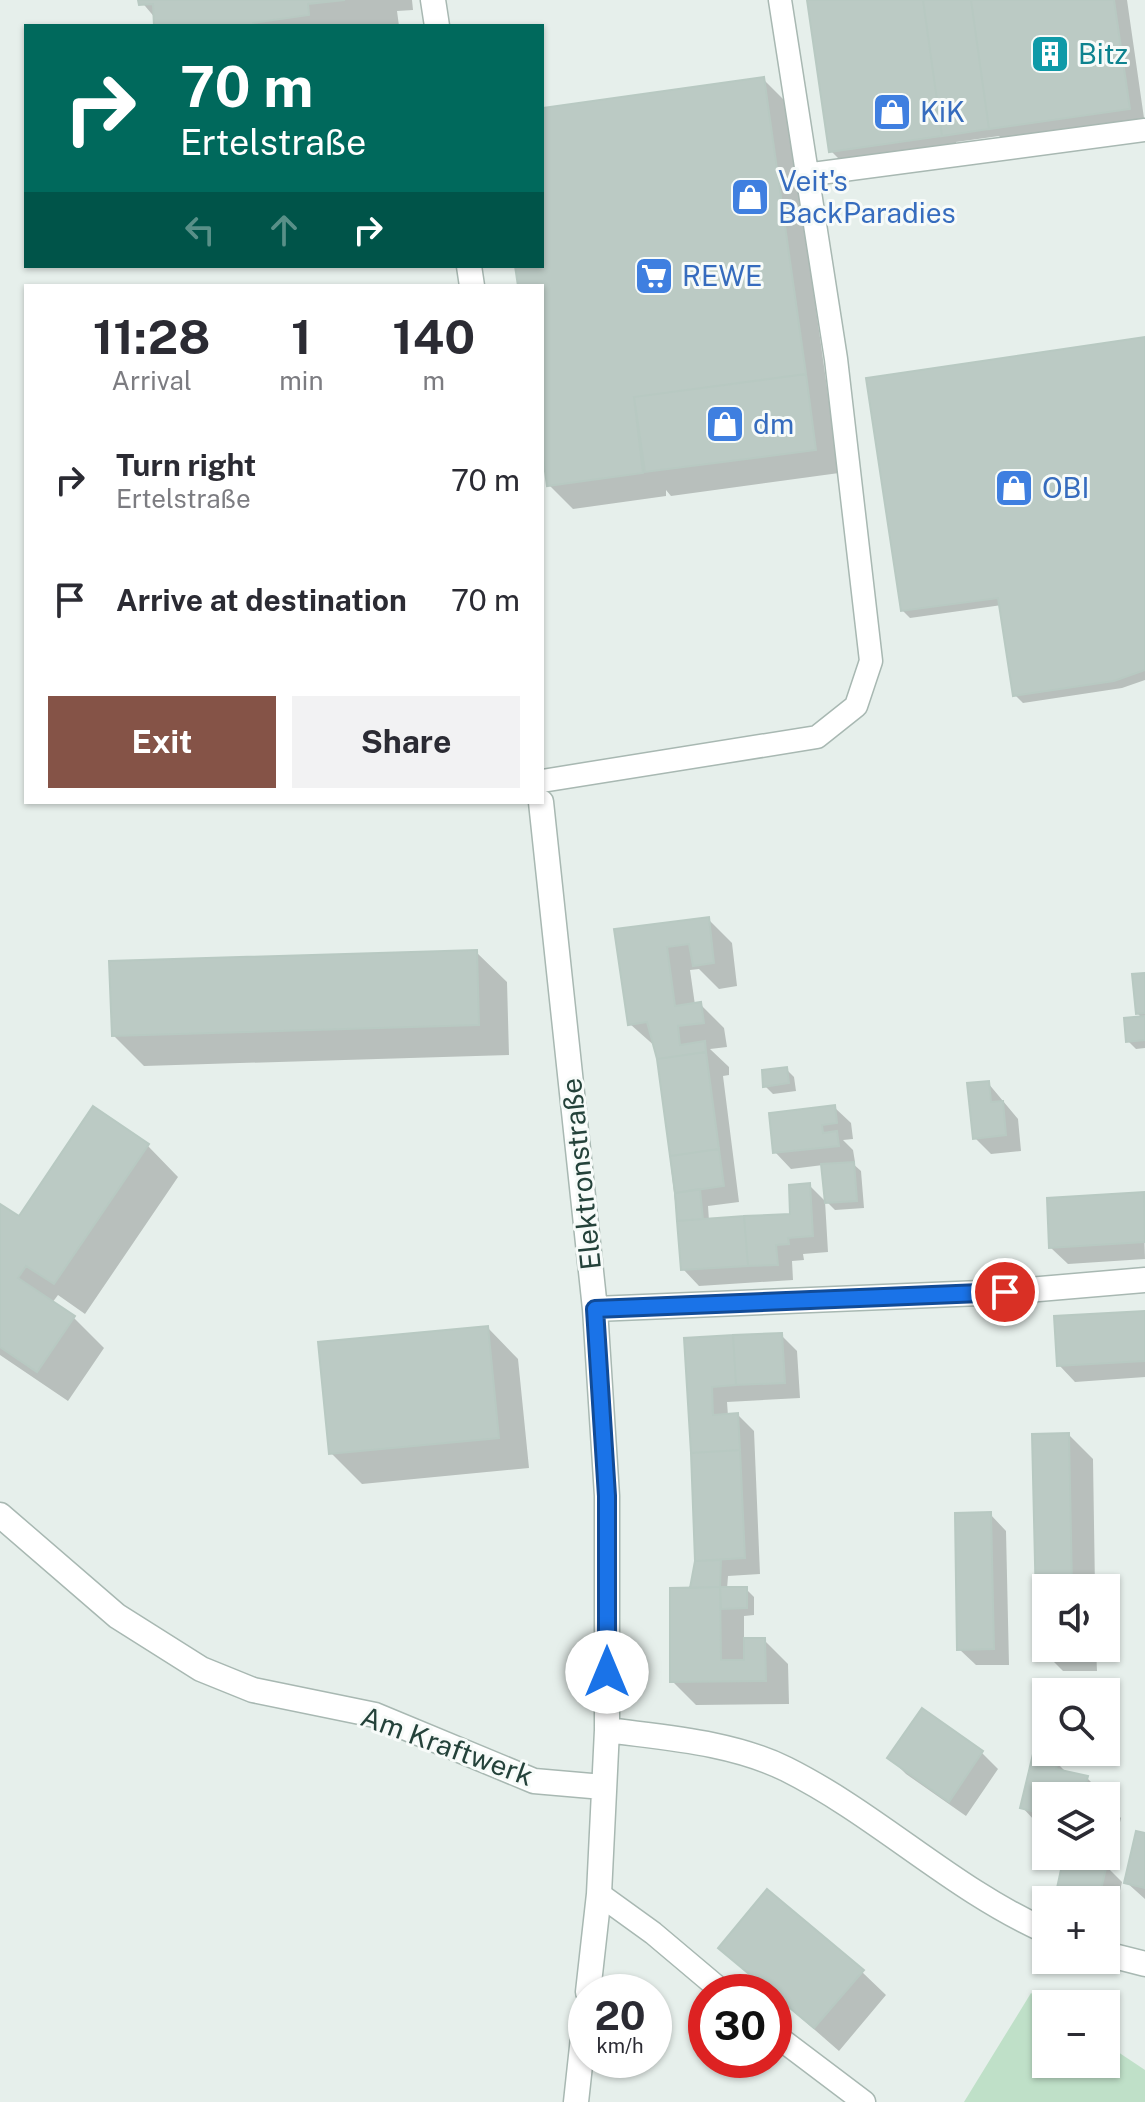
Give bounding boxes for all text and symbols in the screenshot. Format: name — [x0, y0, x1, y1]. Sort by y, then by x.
building icon: Bitz — [1029, 33, 1071, 75]
place label: Bitz — [1078, 37, 1128, 70]
text: 70 m — [180, 54, 313, 120]
icon: right — [48, 56, 152, 160]
shop icon: KiK — [871, 91, 913, 133]
place label: KiK — [920, 95, 965, 128]
text: Ertelstraße — [180, 121, 366, 163]
place label: Veit's BackParadies — [778, 164, 956, 229]
shop icon: Veit's BackParadies — [729, 176, 771, 218]
icon: left — [178, 208, 222, 252]
icon: ahead — [262, 208, 306, 252]
icon: right — [346, 208, 390, 252]
supermarket icon: REWE — [633, 255, 675, 297]
place label: REWE — [682, 259, 762, 292]
text: 11:28 — [93, 308, 210, 365]
text: 1 — [291, 308, 312, 365]
text: 140 — [392, 308, 475, 365]
text: Arrival — [112, 365, 192, 396]
text: min — [279, 365, 323, 396]
text: m — [422, 365, 445, 396]
shop icon: dm — [704, 403, 746, 445]
place label: dm — [753, 407, 794, 440]
text: Turn right — [116, 447, 256, 483]
icon: right — [48, 458, 92, 502]
text: 70 m — [451, 462, 520, 498]
shop icon: OBI — [993, 467, 1035, 509]
place label: OBI — [1042, 471, 1089, 504]
text: Ertelstraße — [116, 483, 251, 514]
icon: arrive — [48, 578, 92, 622]
text: Arrive at destination — [116, 582, 407, 618]
text: 70 m — [451, 582, 520, 618]
button: Exit — [48, 696, 276, 788]
button: Share — [292, 696, 520, 788]
street label: Elektronstraße — [554, 1077, 607, 1271]
pin — [971, 1258, 1039, 1326]
icon: arrive — [983, 1270, 1027, 1314]
map controls — [1032, 1574, 1120, 2078]
button: sound — [1032, 1574, 1120, 1662]
position arrow — [565, 1630, 649, 1714]
button: search — [1032, 1678, 1120, 1766]
street label: Am Kraftwerk — [357, 1699, 538, 1792]
button: layers — [1032, 1782, 1120, 1870]
button: + — [1032, 1886, 1120, 1974]
speed limit sign: 30 — [688, 1974, 792, 2078]
button: − — [1032, 1990, 1120, 2078]
text: 20 — [594, 1992, 646, 2039]
text: km/h — [596, 2034, 644, 2058]

